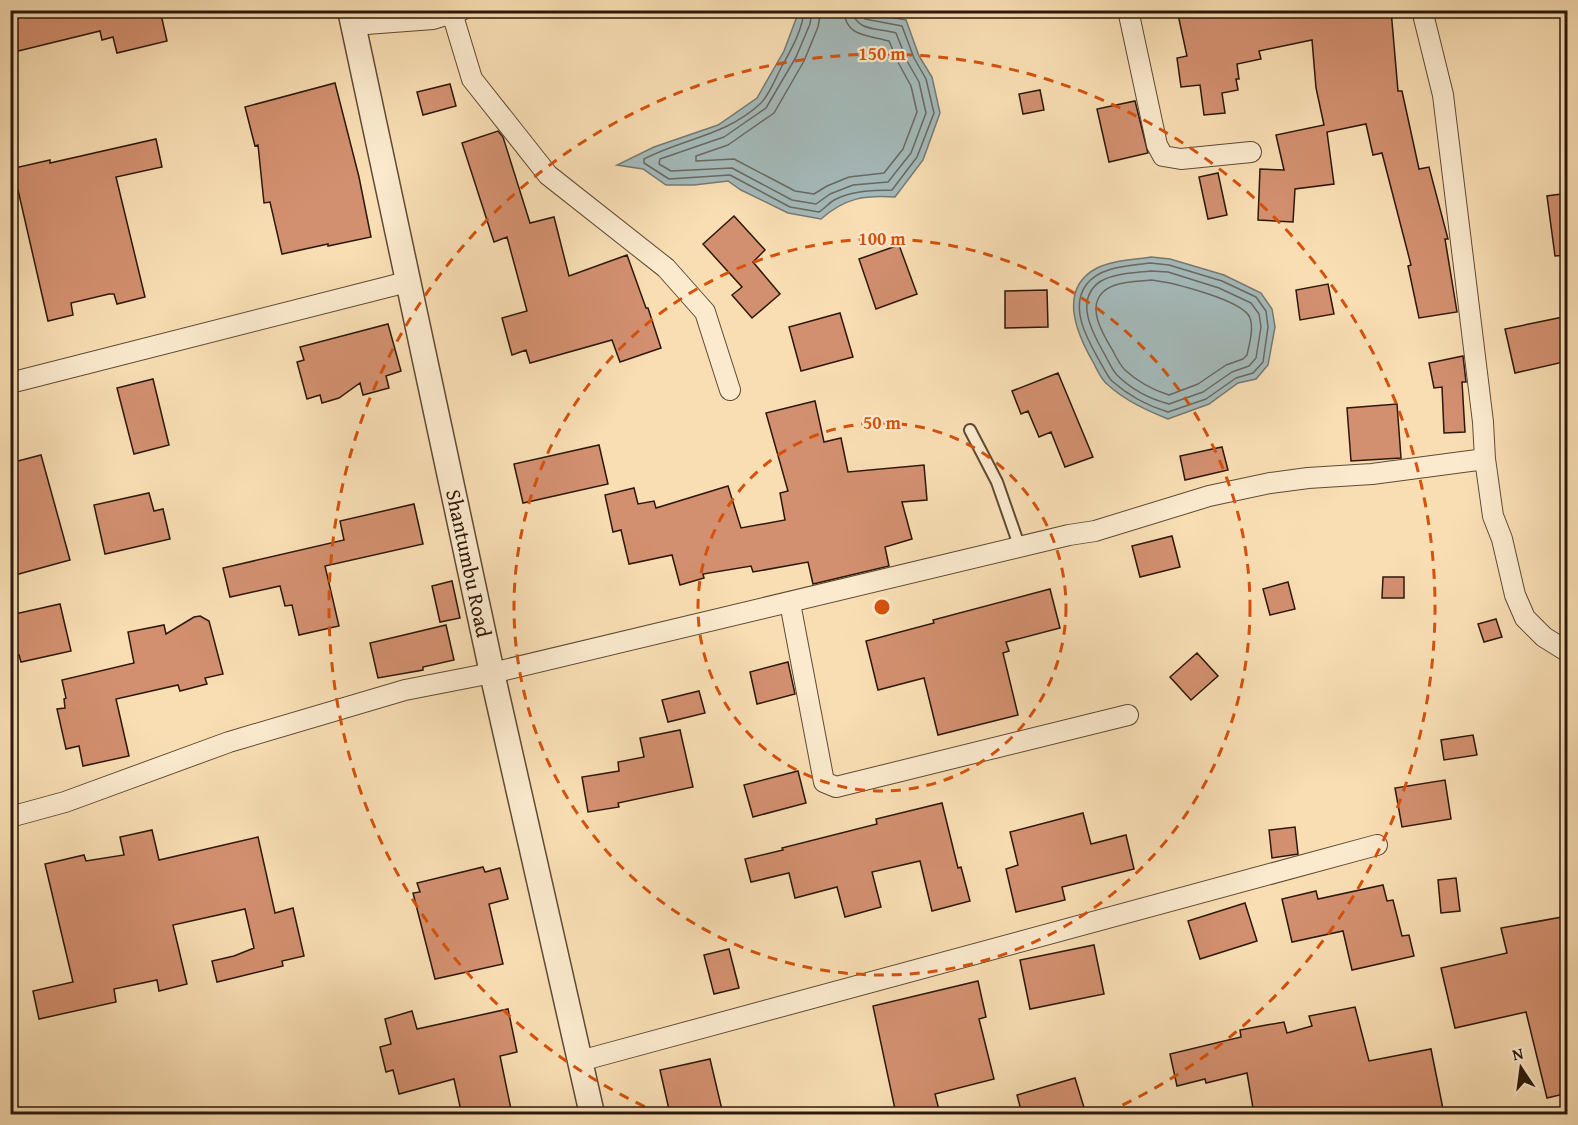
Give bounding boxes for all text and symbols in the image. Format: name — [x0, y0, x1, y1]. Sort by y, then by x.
text: 150 m — [858, 40, 906, 67]
text: 100 m — [858, 225, 906, 252]
text: 50 m — [863, 409, 902, 436]
street label: Shantumbu Road — [438, 486, 500, 641]
centre of rings — [872, 597, 892, 617]
north arrow — [1491, 1038, 1551, 1098]
text: N — [1510, 1040, 1526, 1066]

